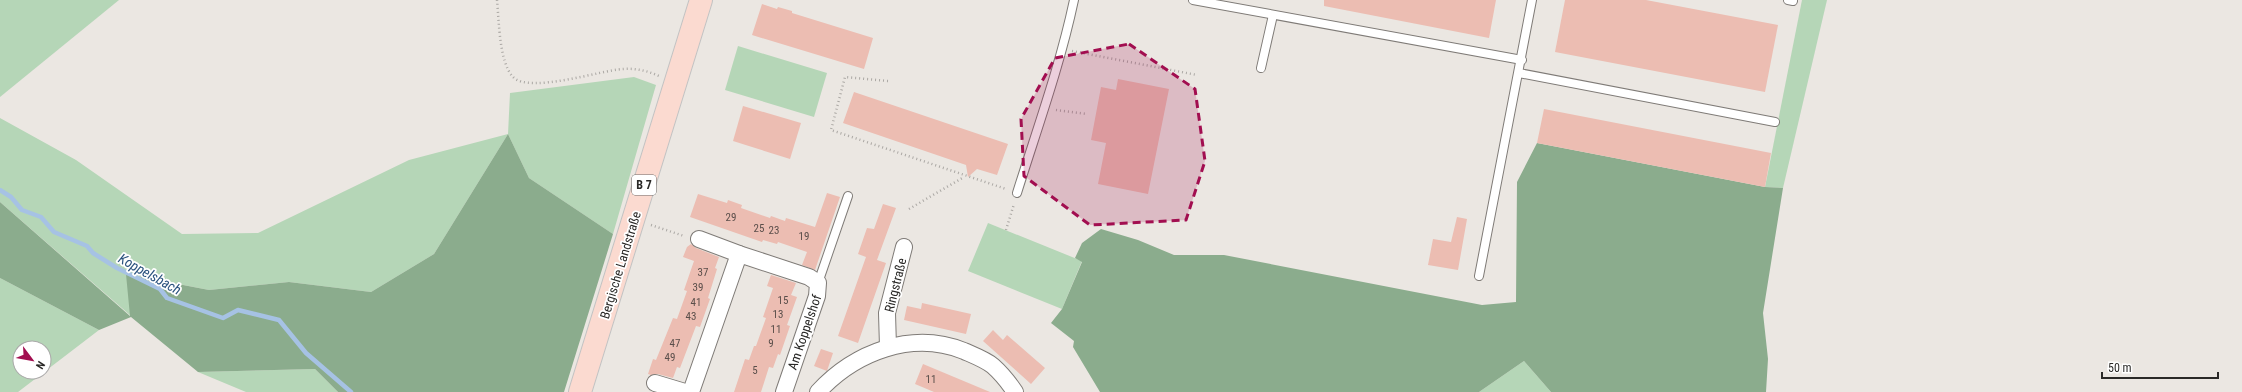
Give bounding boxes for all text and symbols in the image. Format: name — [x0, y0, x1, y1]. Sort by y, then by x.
road number: B 7 — [632, 175, 656, 195]
street label: Bergische Landstraße — [597, 210, 644, 321]
house number: 29 — [726, 211, 736, 224]
house number: 25 — [754, 222, 764, 235]
house number: 23 — [769, 224, 779, 237]
house number: 19 — [799, 230, 809, 243]
water label: Koppelsbach — [116, 250, 184, 298]
street label: Ringstraße — [882, 257, 909, 314]
house number: 37 — [698, 266, 708, 279]
house number: 39 — [693, 281, 703, 294]
street label: Am Koppelshof — [785, 293, 824, 372]
house number: 15 — [778, 294, 788, 307]
house number: 41 — [691, 296, 701, 309]
house number: 13 — [773, 308, 783, 321]
house number: 43 — [686, 310, 696, 323]
house number: 11 — [771, 323, 781, 336]
house number: 47 — [670, 337, 680, 350]
house number: 9 — [768, 337, 774, 350]
north arrow — [12, 340, 52, 380]
house number: 49 — [665, 351, 675, 364]
scale bar — [2102, 354, 2218, 380]
text: N — [33, 359, 47, 372]
text: 50 m — [2108, 361, 2132, 375]
house number: 5 — [752, 364, 758, 377]
house number: 11 — [926, 373, 936, 386]

